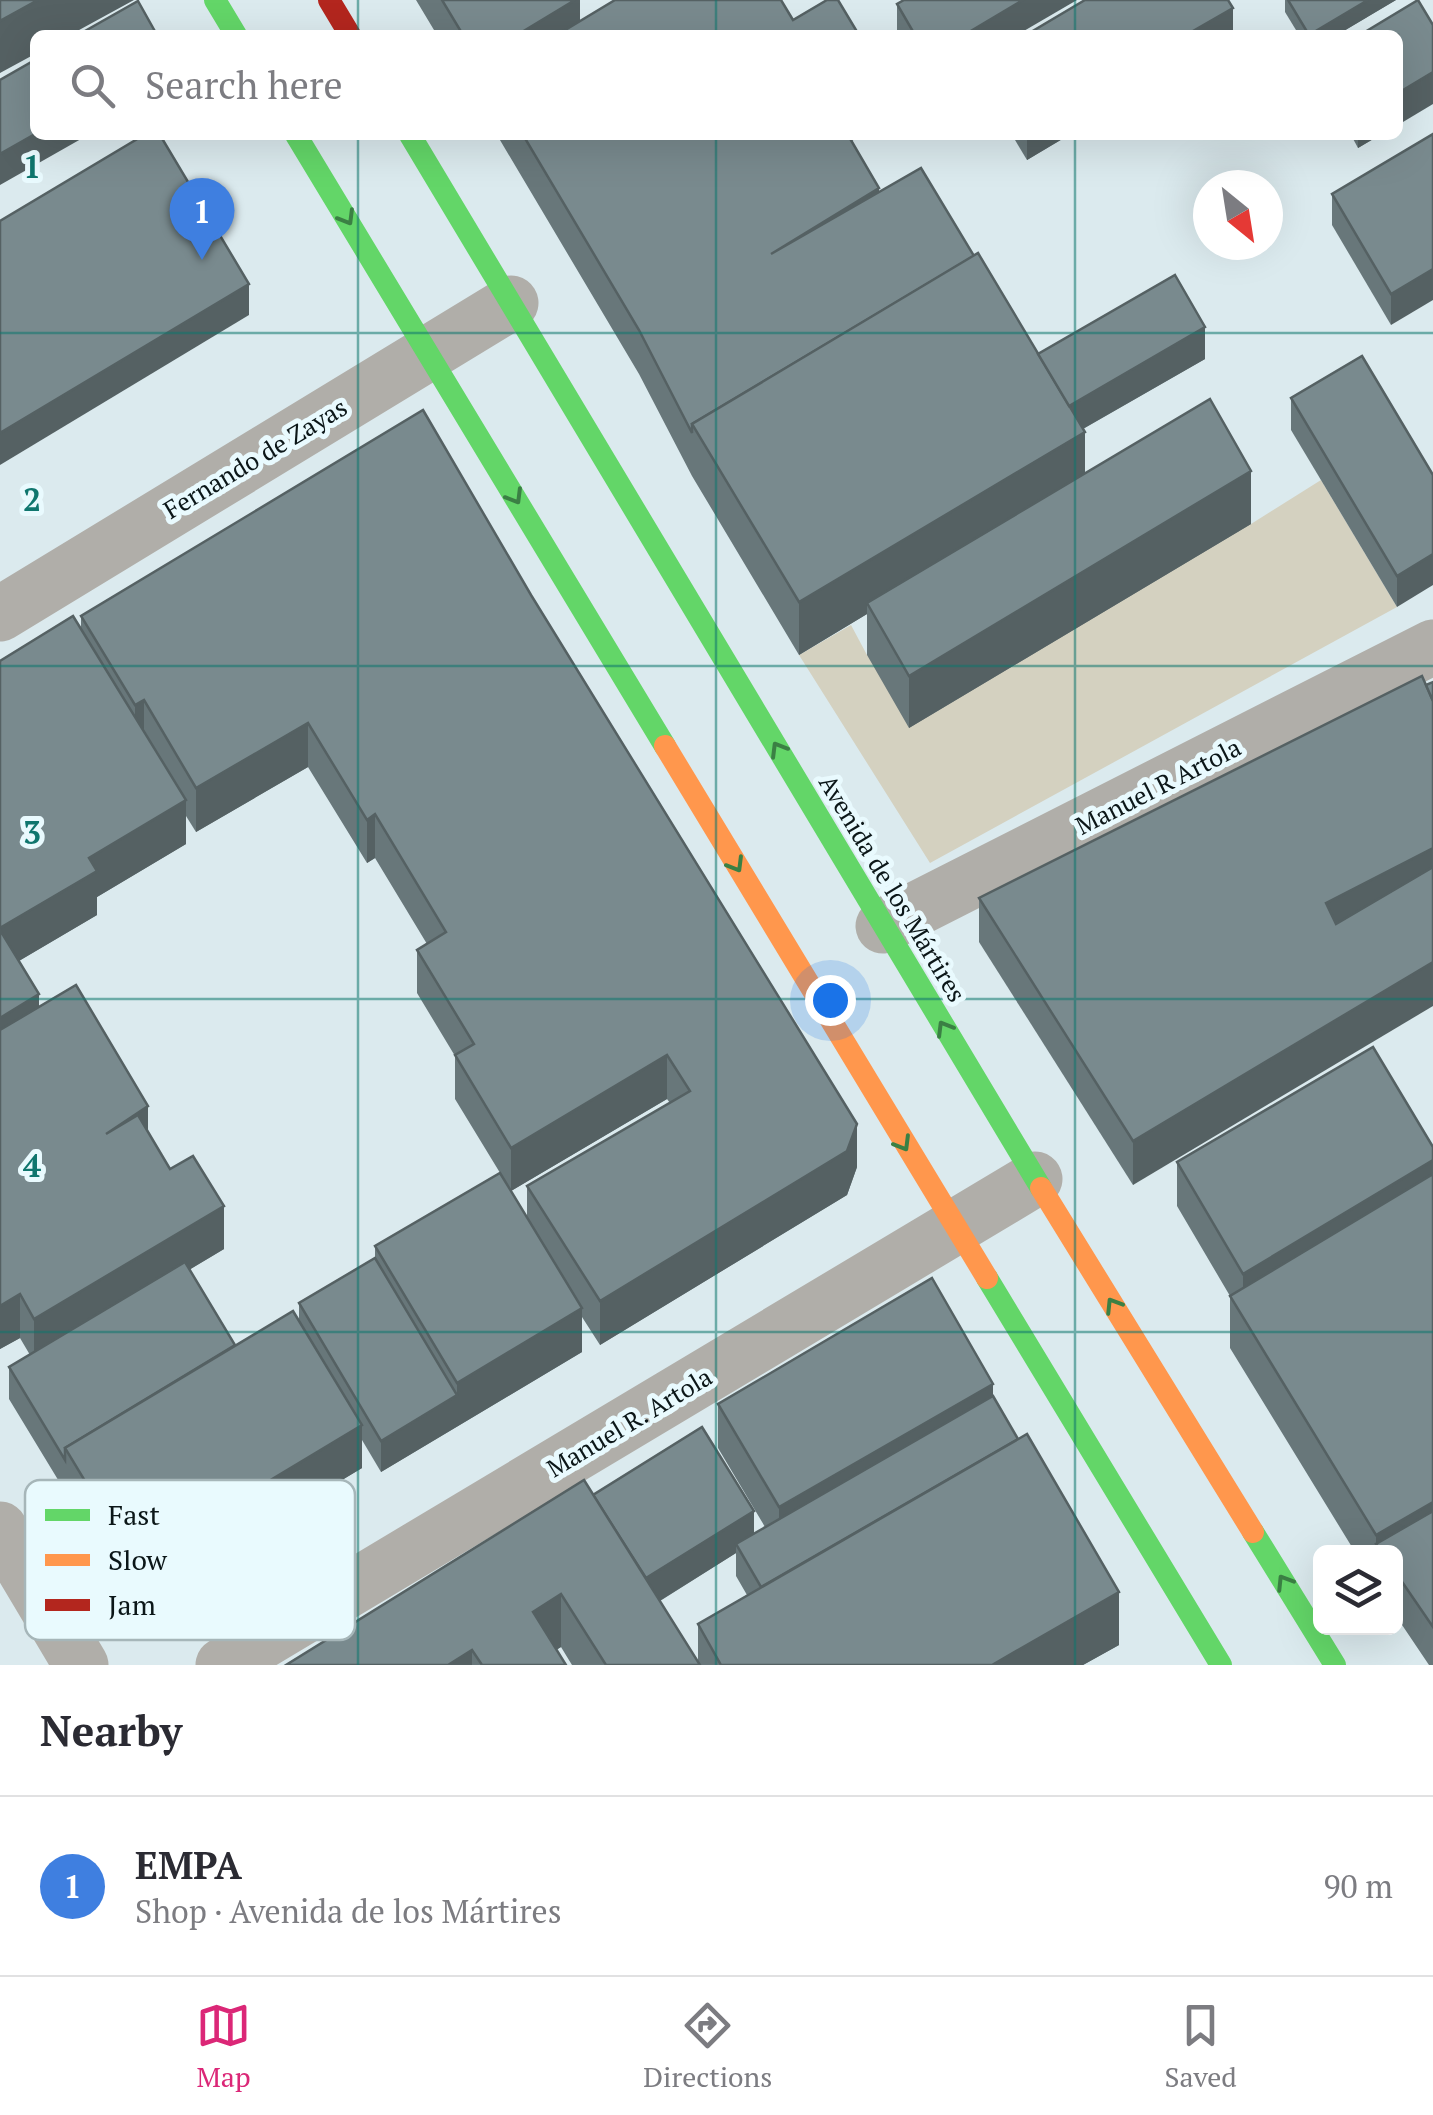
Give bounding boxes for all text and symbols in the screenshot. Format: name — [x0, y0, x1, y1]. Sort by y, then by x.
search box — [30, 30, 1403, 140]
icon: search — [65, 58, 120, 113]
text: Search here — [145, 60, 343, 110]
text: 1 — [23, 145, 41, 187]
north arrow — [1193, 170, 1283, 260]
pin: 1 — [170, 178, 234, 260]
one-way arrow — [335, 207, 354, 225]
street label: Fernando de Zayas — [157, 390, 353, 526]
text: 2 — [23, 478, 41, 520]
one-way arrow — [503, 486, 522, 504]
street label: Manuel R Artola — [1070, 730, 1247, 842]
one-way arrow — [770, 742, 790, 760]
street label: Avenida de los Mártires — [812, 768, 974, 1008]
text: 3 — [23, 811, 41, 853]
one-way arrow — [724, 854, 743, 872]
your location — [805, 975, 856, 1026]
one-way arrow — [937, 1021, 956, 1039]
one-way arrow — [891, 1133, 910, 1151]
text: 4 — [23, 1144, 41, 1186]
one-way arrow — [1106, 1298, 1125, 1316]
street label: Manuel R. Artola — [540, 1359, 718, 1484]
legend — [25, 1480, 355, 1640]
text: Fast — [108, 1496, 160, 1533]
text: Slow — [108, 1541, 168, 1578]
map controls — [1313, 1545, 1403, 1635]
button: layers — [1313, 1545, 1403, 1635]
one-way arrow — [1277, 1575, 1296, 1593]
text: Jam — [108, 1586, 156, 1623]
text: Nearby — [40, 1702, 182, 1758]
text: EMPA — [135, 1840, 242, 1890]
text: 1 — [63, 1865, 82, 1907]
text: 90 m — [1323, 1865, 1393, 1907]
text: Shop · Avenida de los Mártires — [135, 1890, 562, 1932]
tab: Map — [196, 1998, 251, 2095]
tab: Directions — [643, 1998, 772, 2095]
tab: Saved — [1164, 1998, 1237, 2095]

